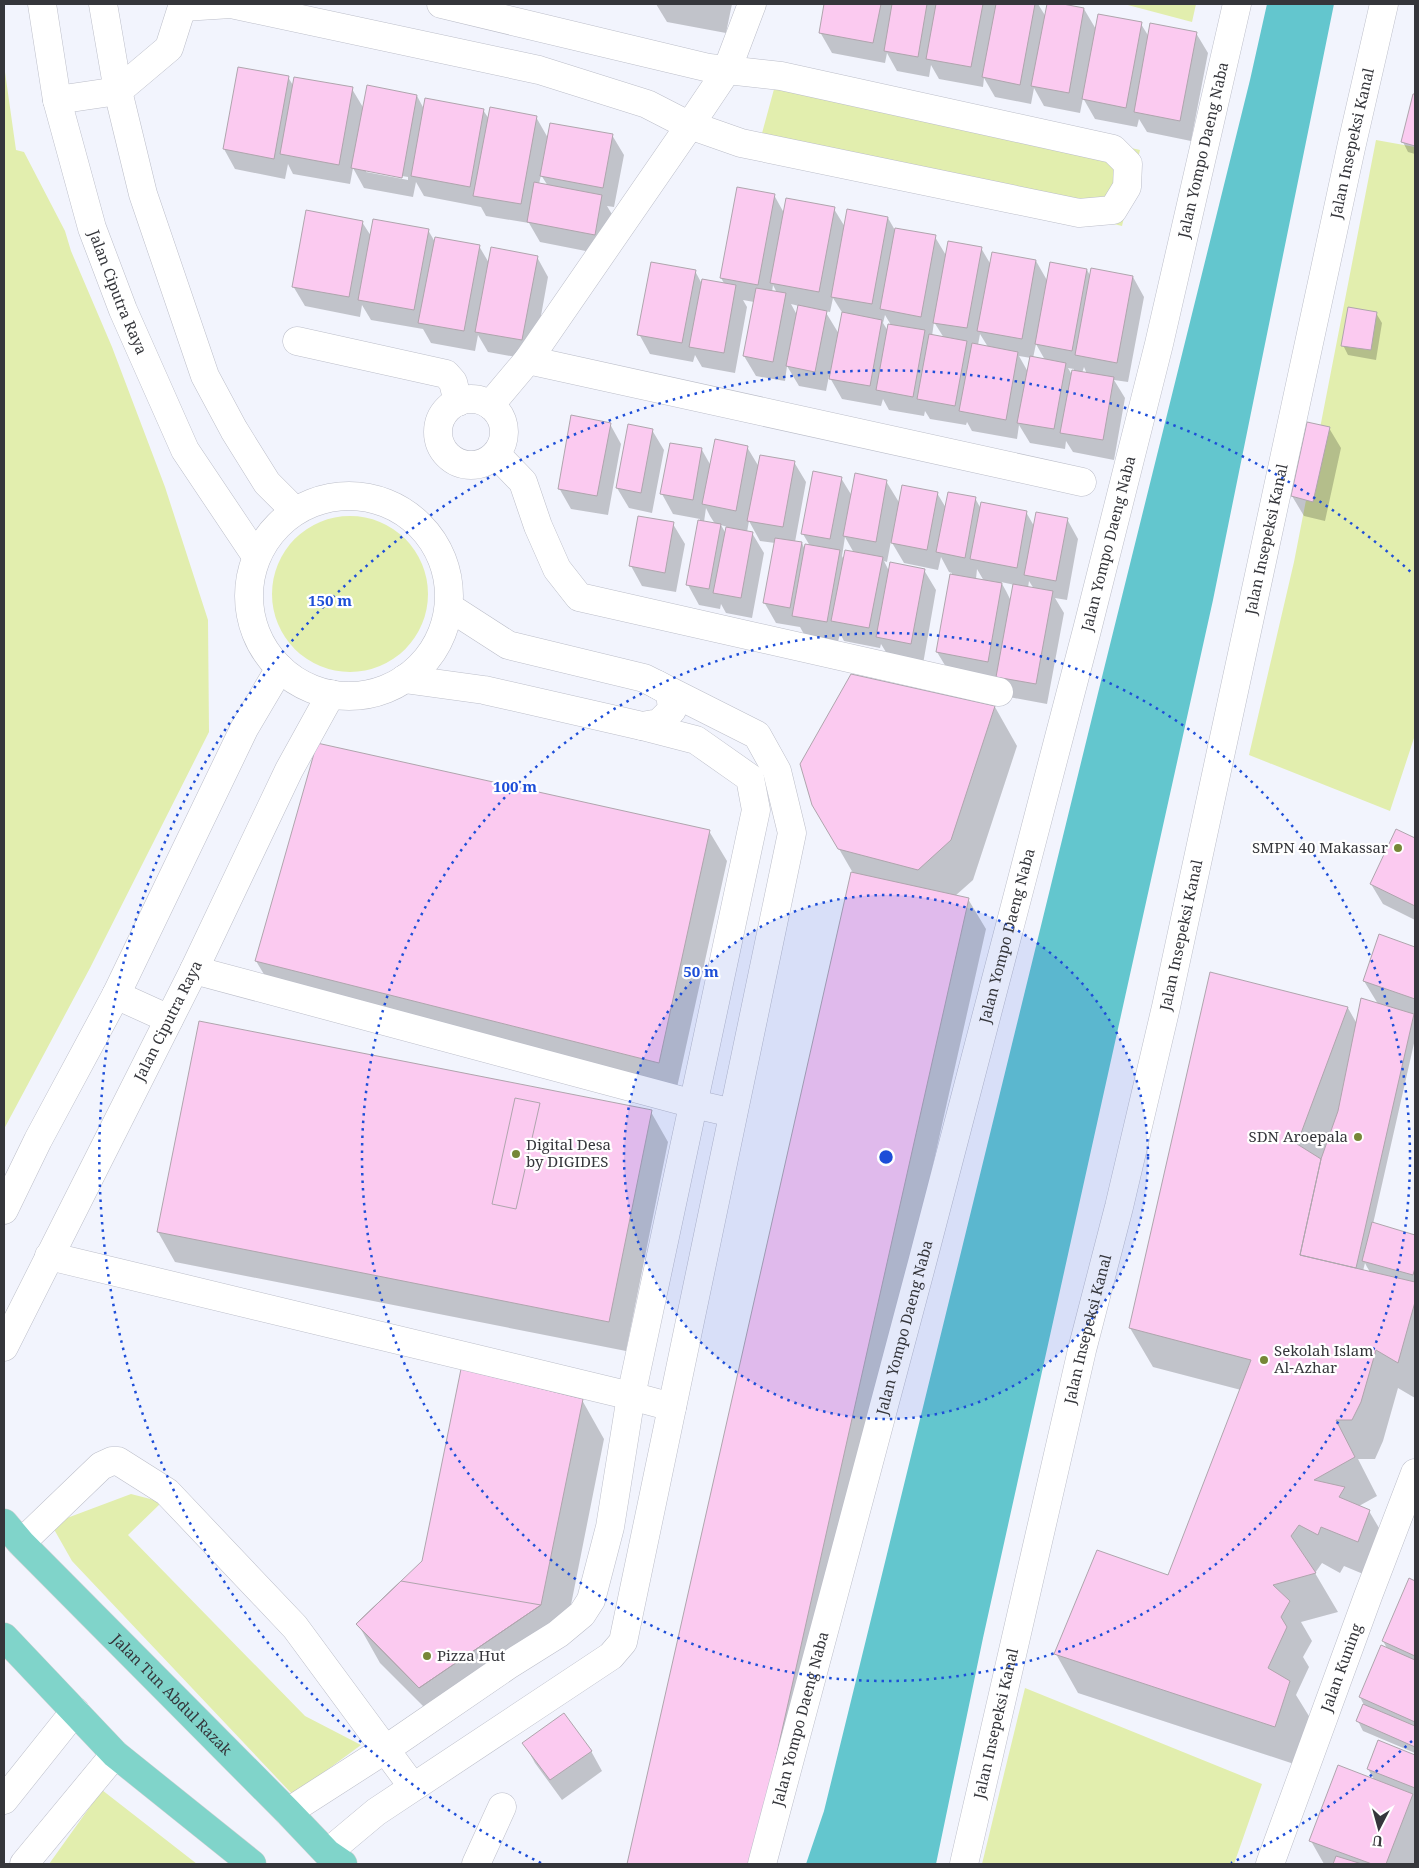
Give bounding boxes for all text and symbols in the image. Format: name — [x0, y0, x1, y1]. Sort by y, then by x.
street label: Jalan Yompo Daeng Naba — [1172, 60, 1232, 241]
street label: Jalan Insepeksi Kanal — [1325, 66, 1378, 221]
street label: Jalan Ciputra Raya — [84, 226, 152, 357]
street label: Jalan Yompo Daeng Naba — [1076, 454, 1139, 634]
street label: Jalan Insepeksi Kanal — [1240, 461, 1292, 617]
text: 150 m — [308, 590, 352, 610]
text: 100 m — [493, 776, 537, 796]
place label: SMPN 40 Makassar — [1252, 837, 1388, 857]
marker: SMPN 40 Makassar — [1392, 842, 1404, 854]
street label: Jalan Yompo Daeng Naba — [974, 846, 1039, 1026]
street label: Jalan Insepeksi Kanal — [1154, 857, 1207, 1013]
street label: Jalan Ciputra Raya — [128, 957, 206, 1085]
text: 50 m — [683, 961, 719, 981]
place label: SDN Aroepala — [1249, 1126, 1348, 1146]
marker: SDN Aroepala — [1352, 1131, 1364, 1143]
place label: Digital Desa by DIGIDES — [526, 1134, 611, 1171]
marker: Digital Desa by DIGIDES — [510, 1148, 522, 1160]
centre of rings — [877, 1148, 895, 1166]
street label: Jalan Yompo Daeng Naba — [871, 1238, 937, 1418]
street label: Jalan Insepeksi Kanal — [1059, 1252, 1115, 1407]
place label: Sekolah Islam Al-Azhar — [1274, 1340, 1373, 1377]
marker: Sekolah Islam Al-Azhar — [1258, 1354, 1270, 1366]
street label: Jalan Kuning — [1315, 1620, 1366, 1715]
street label: Jalan Tun Abdul Razak — [107, 1628, 237, 1759]
street label: Jalan Yompo Daeng Naba — [767, 1629, 832, 1809]
place label: Pizza Hut — [437, 1645, 505, 1665]
street label: Jalan Insepeksi Kanal — [968, 1646, 1022, 1802]
marker: Pizza Hut — [421, 1650, 433, 1662]
north arrow — [1354, 1803, 1404, 1853]
text: U — [1371, 1831, 1384, 1851]

